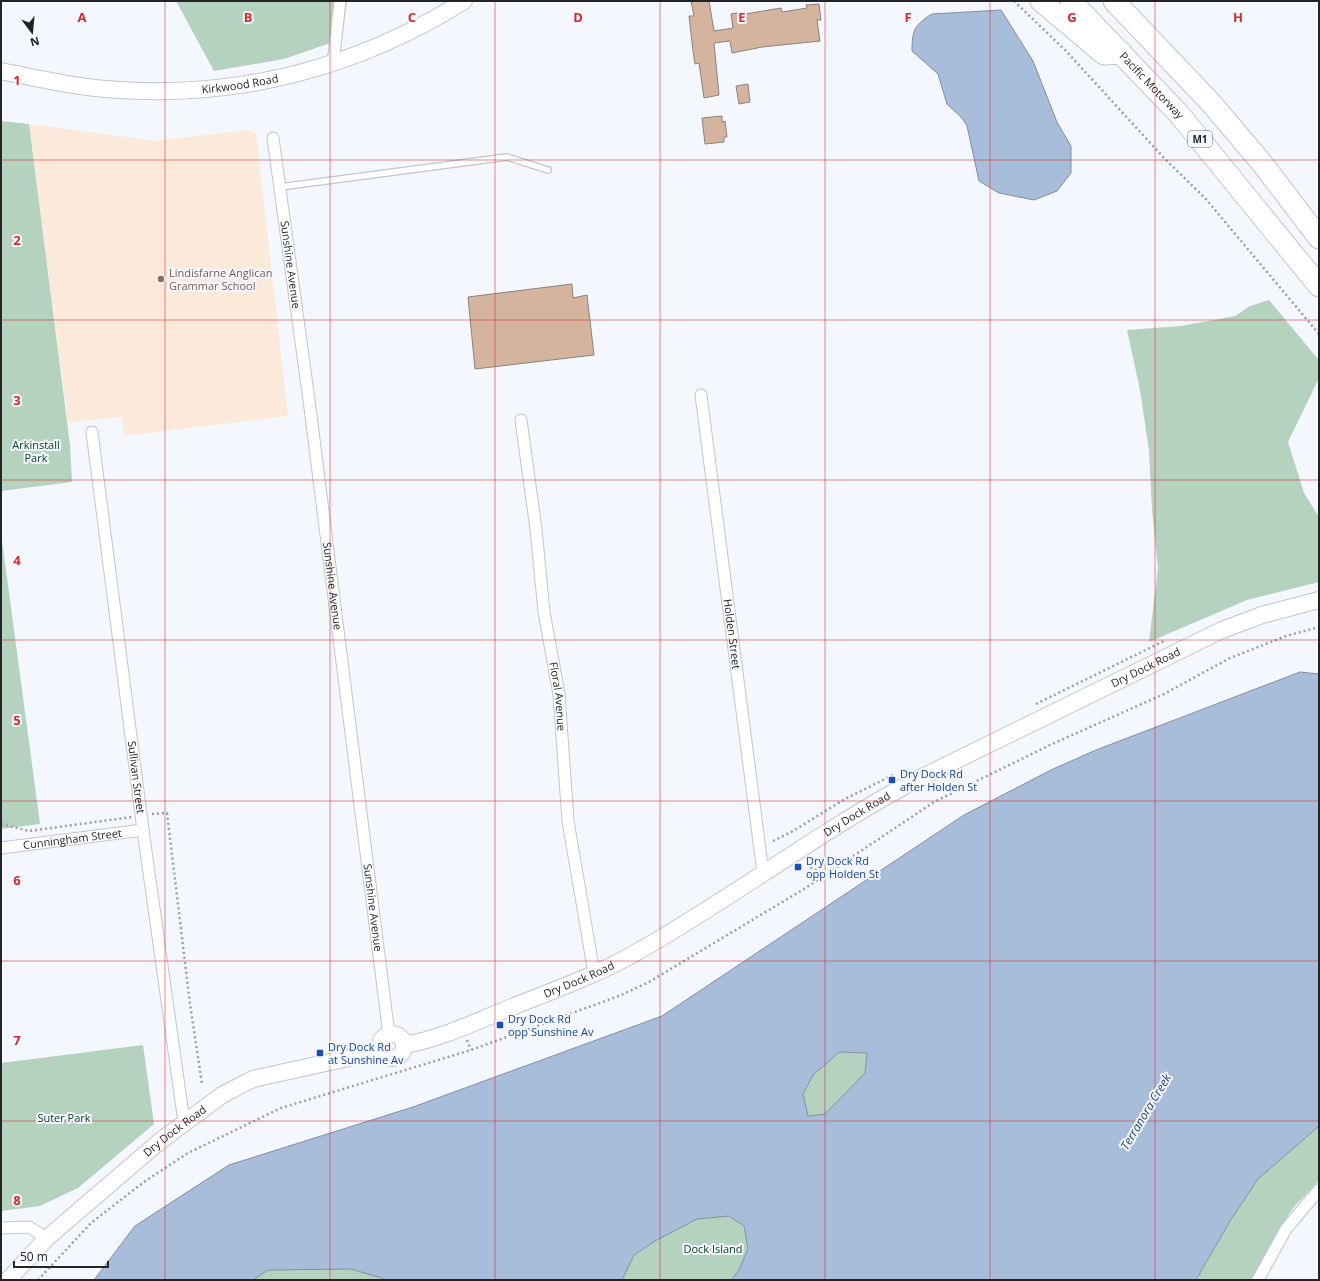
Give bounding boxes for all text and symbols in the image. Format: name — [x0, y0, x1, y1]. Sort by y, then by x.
text: A — [78, 8, 87, 26]
text: B — [244, 8, 253, 26]
text: C — [408, 8, 416, 26]
text: D — [573, 8, 583, 26]
text: E — [738, 8, 746, 26]
text: F — [904, 8, 912, 26]
text: G — [1067, 8, 1077, 26]
text: H — [1233, 8, 1243, 26]
north arrow — [12, 12, 52, 52]
text: N — [29, 34, 41, 51]
street label: Pacific Motorway — [1117, 49, 1188, 122]
street label: Kirkwood Road — [201, 70, 280, 96]
text: 1 — [13, 71, 21, 89]
road number: M1 — [1188, 131, 1212, 147]
street label: Sunshine Avenue — [277, 220, 304, 310]
text: 2 — [13, 231, 21, 249]
place label: Lindisfarne Anglican Grammar School — [169, 265, 272, 293]
marker: Lindisfarne Anglican Grammar School — [156, 274, 166, 284]
text: 3 — [13, 391, 21, 409]
park label: Arkinstall Park — [12, 437, 60, 465]
street label: Sunshine Avenue — [320, 541, 346, 631]
text: 4 — [13, 551, 21, 569]
street label: Holden Street — [721, 598, 744, 670]
street label: Dry Dock Road — [1108, 644, 1183, 690]
street label: Floral Avenue — [546, 660, 570, 731]
text: 5 — [13, 711, 21, 729]
street label: Sullivan Street — [125, 740, 149, 814]
place label: Dry Dock Rd after Holden St — [900, 766, 977, 794]
marker: Dry Dock Rd after Holden St — [887, 775, 897, 785]
street label: Dry Dock Road — [820, 788, 893, 840]
street label: Cunningham Street — [22, 825, 123, 852]
place label: Dry Dock Rd opp Holden St — [806, 853, 879, 881]
marker: Dry Dock Rd opp Holden St — [793, 862, 803, 872]
street label: Sunshine Avenue — [360, 863, 386, 952]
text: 6 — [13, 871, 21, 889]
street label: Dry Dock Road — [541, 957, 617, 1001]
place label: Dry Dock Rd opp Sunshine Av — [508, 1011, 594, 1039]
marker: Dry Dock Rd opp Sunshine Av — [495, 1020, 505, 1030]
text: 7 — [13, 1031, 21, 1049]
place label: Dry Dock Rd at Sunshine Av — [328, 1039, 404, 1067]
marker: Dry Dock Rd at Sunshine Av — [315, 1048, 325, 1058]
water label: Terranora Creek — [1116, 1069, 1176, 1153]
street label: Dry Dock Road — [140, 1101, 209, 1159]
park label: Suter Park — [37, 1110, 91, 1125]
text: 8 — [13, 1191, 21, 1209]
park label: Dock Island — [683, 1241, 743, 1256]
scale bar — [14, 1243, 108, 1269]
text: 50 m — [20, 1248, 48, 1265]

